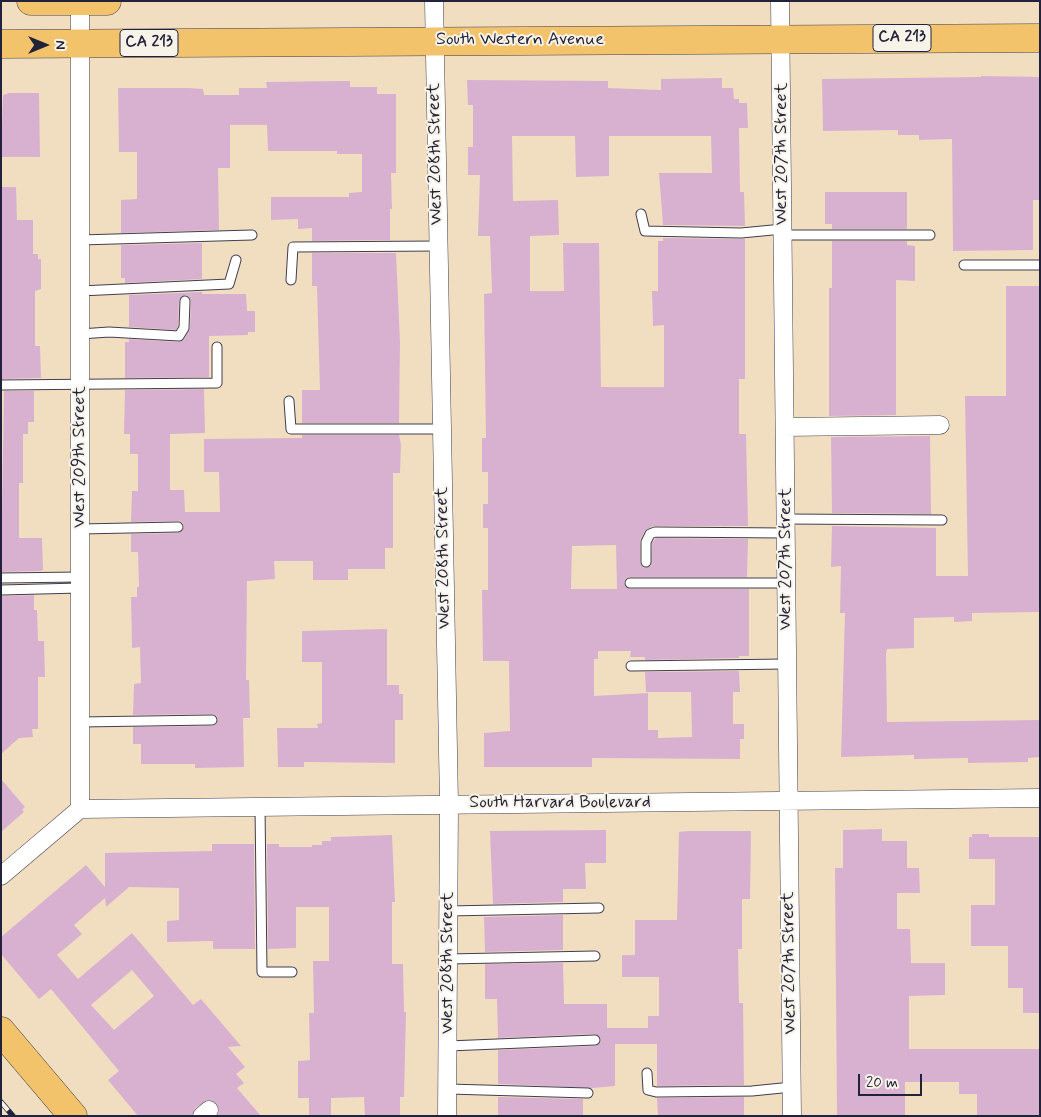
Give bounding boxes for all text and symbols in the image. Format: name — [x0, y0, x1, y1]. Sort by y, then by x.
north arrow — [20, 20, 70, 70]
road number: CA 213 — [873, 24, 931, 52]
road number: CA 213 — [120, 29, 178, 56]
street label: South Western Avenue — [436, 29, 604, 51]
text: N — [51, 40, 69, 50]
street label: West 208th Street — [424, 83, 448, 225]
street label: West 207th Street — [771, 83, 793, 225]
street label: West 209th Street — [69, 386, 91, 528]
street label: West 208th Street — [432, 487, 456, 629]
street label: West 207th Street — [775, 488, 797, 630]
street label: South Harvard Boulevard — [469, 792, 651, 814]
street label: West 208th Street — [437, 892, 459, 1034]
street label: West 207th Street — [778, 892, 802, 1034]
scale bar — [861, 1064, 925, 1096]
text: 20 m — [866, 1073, 898, 1093]

